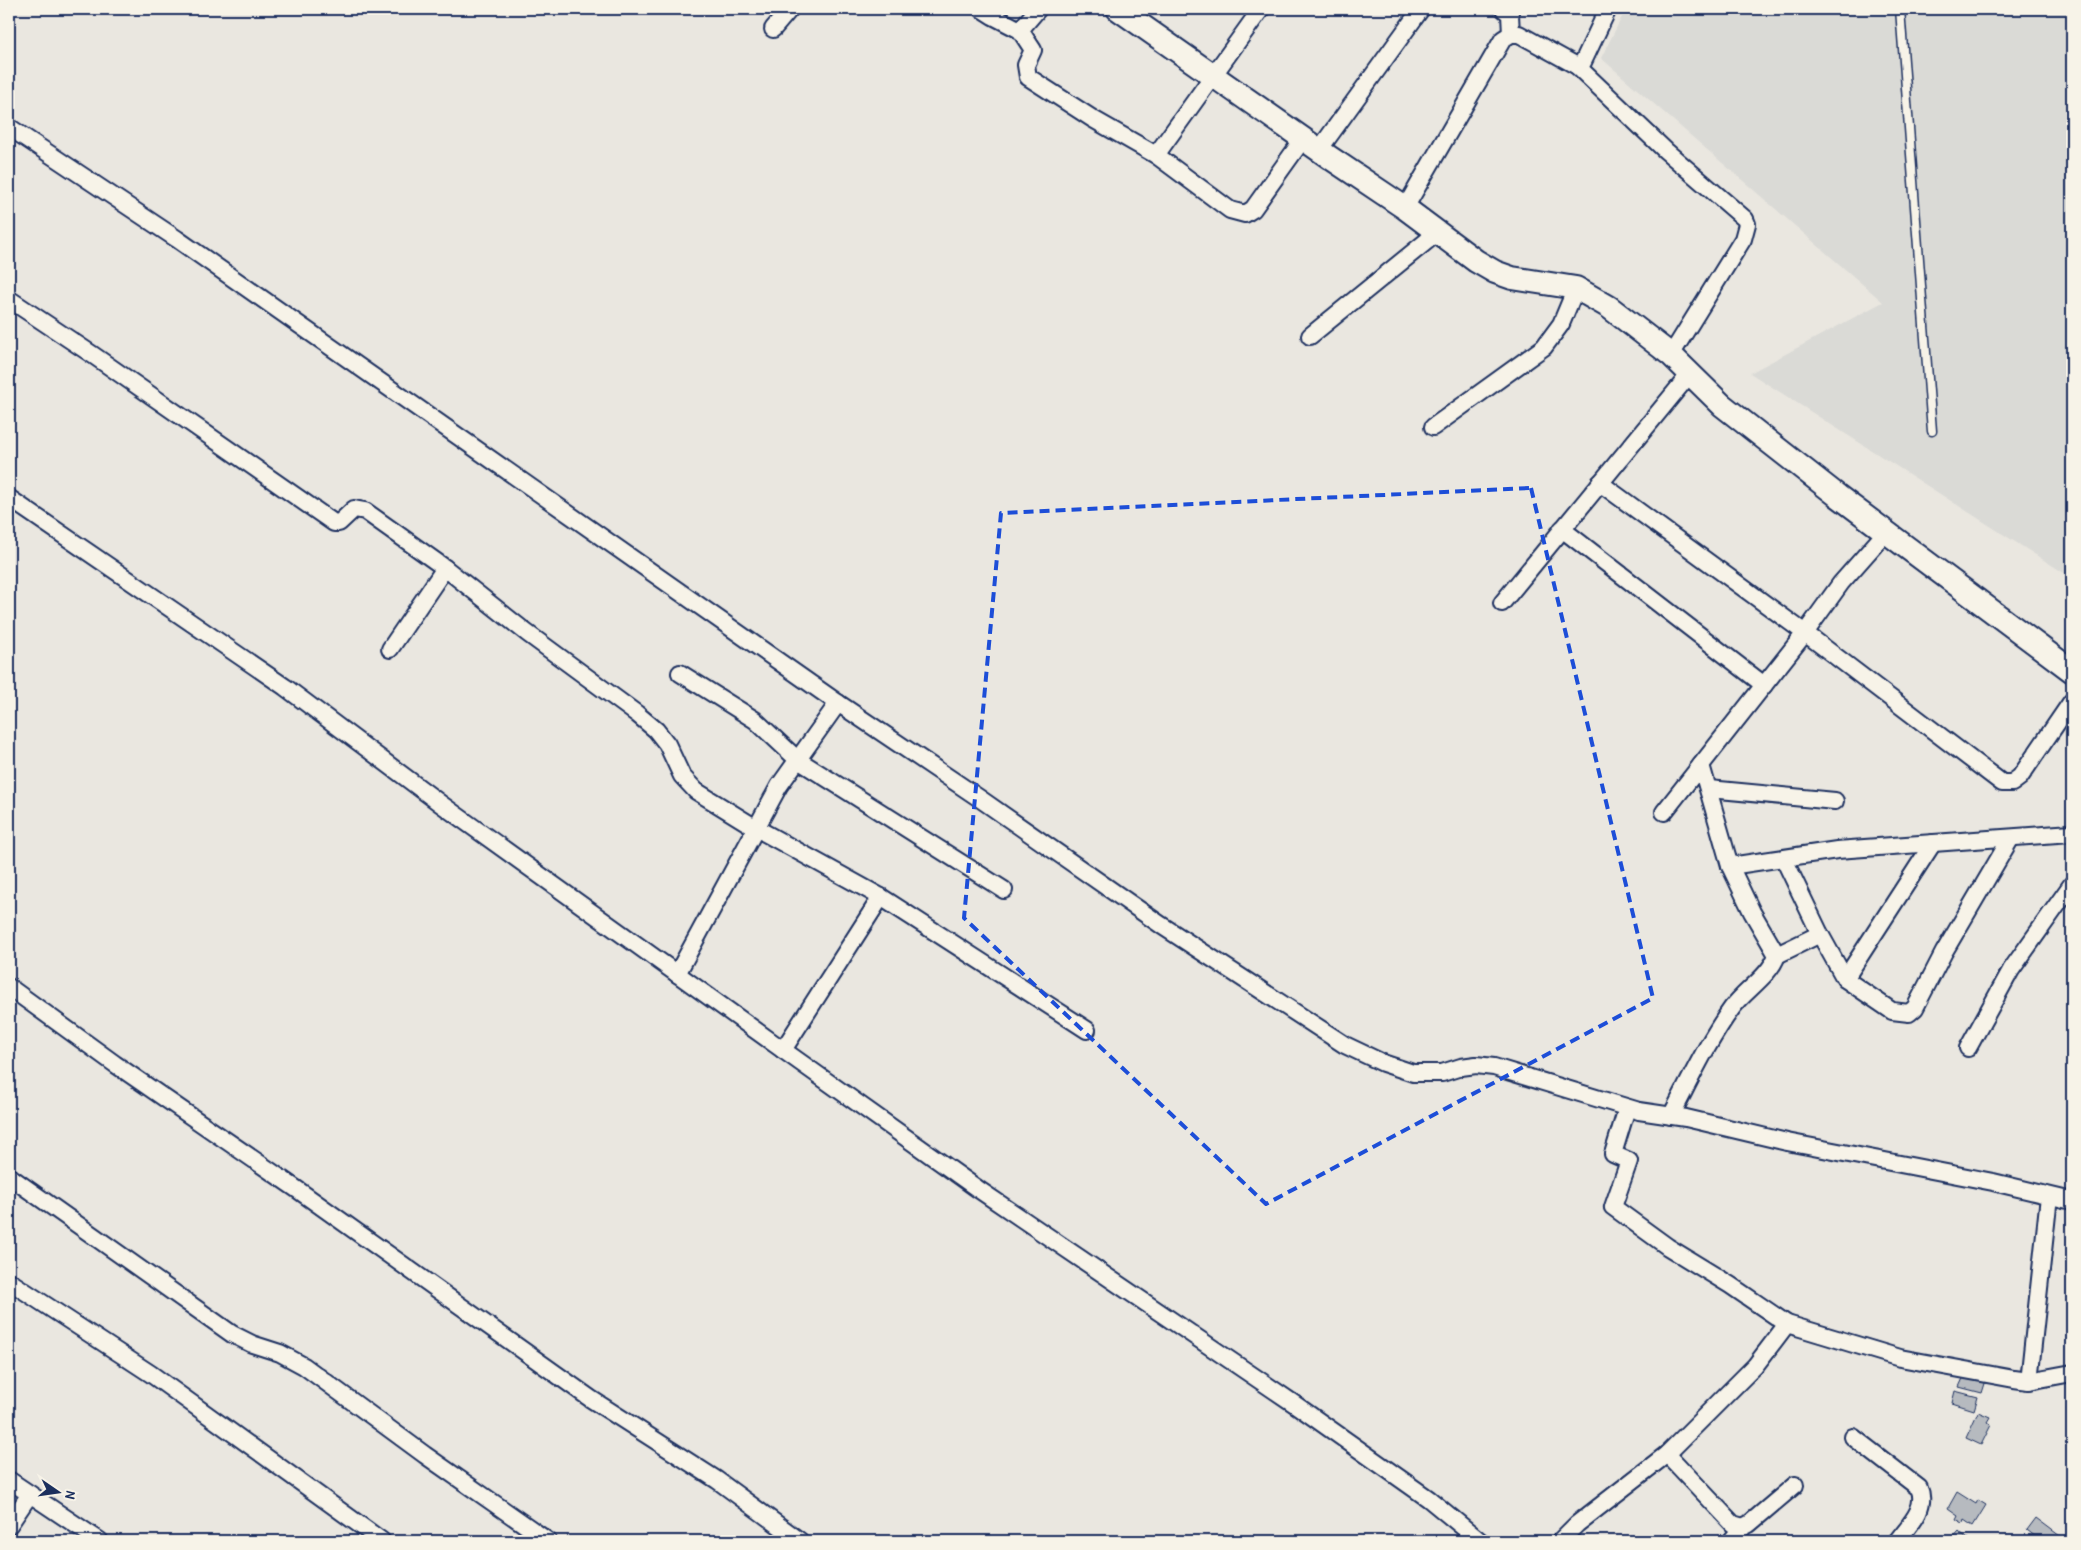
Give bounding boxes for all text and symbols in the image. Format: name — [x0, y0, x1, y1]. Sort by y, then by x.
north arrow — [32, 1468, 82, 1518]
text: N — [61, 1489, 81, 1501]

